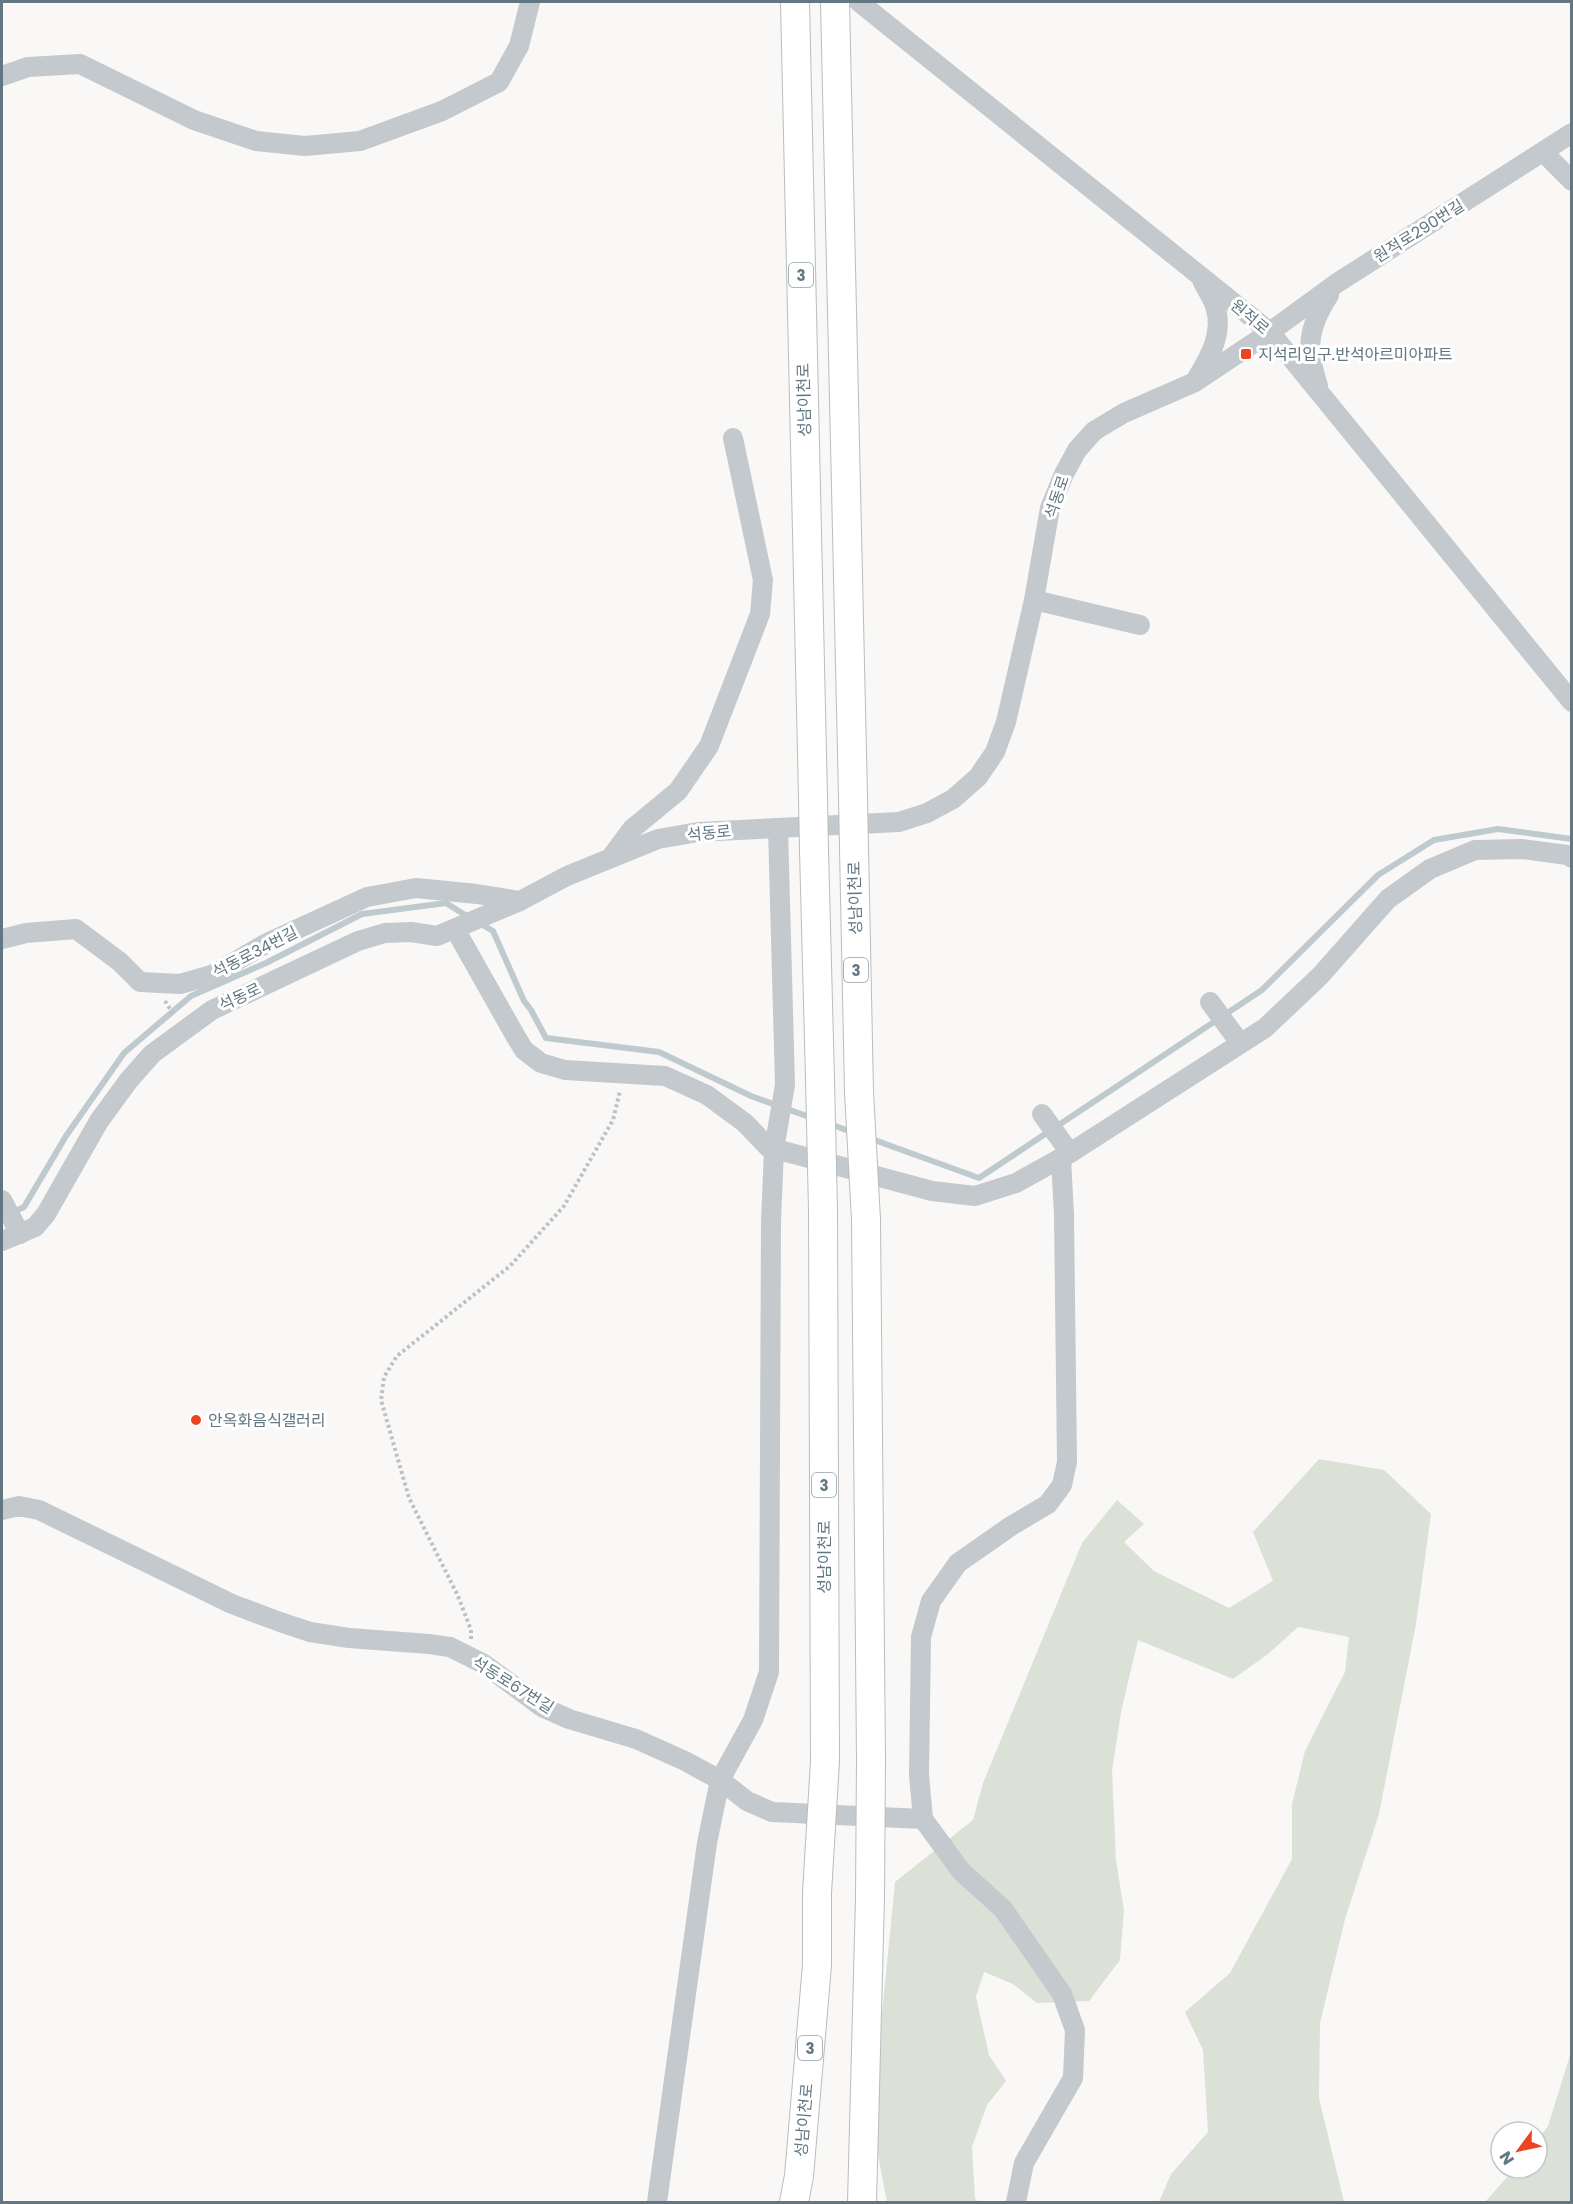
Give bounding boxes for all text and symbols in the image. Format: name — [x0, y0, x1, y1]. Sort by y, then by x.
street label: 원적로290번길 — [1369, 194, 1469, 268]
road number: 3 — [789, 263, 813, 287]
street label: 원적로 — [1226, 294, 1275, 340]
place label: 지석리입구.반석아르미아파트 — [1258, 343, 1453, 366]
marker: 지석리입구.반석아르미아파트 — [1239, 347, 1253, 361]
street label: 성남이천로 — [792, 363, 816, 437]
street label: 석동로 — [1039, 472, 1075, 522]
street label: 석동로 — [686, 820, 732, 846]
street label: 성남이천로 — [843, 861, 867, 935]
street label: 석동로34번길 — [208, 921, 302, 983]
road number: 3 — [844, 958, 868, 982]
street label: 석동로 — [215, 977, 265, 1017]
place label: 안옥화음식갤러리 — [208, 1409, 326, 1432]
marker: 안옥화음식갤러리 — [189, 1413, 203, 1427]
road number: 3 — [812, 1473, 836, 1497]
street label: 성남이천로 — [813, 1520, 836, 1594]
street label: 석동로67번길 — [468, 1651, 558, 1719]
road number: 3 — [798, 2036, 822, 2060]
street label: 성남이천로 — [789, 2082, 819, 2158]
north arrow — [1489, 2120, 1549, 2180]
text: N — [1494, 2147, 1520, 2169]

